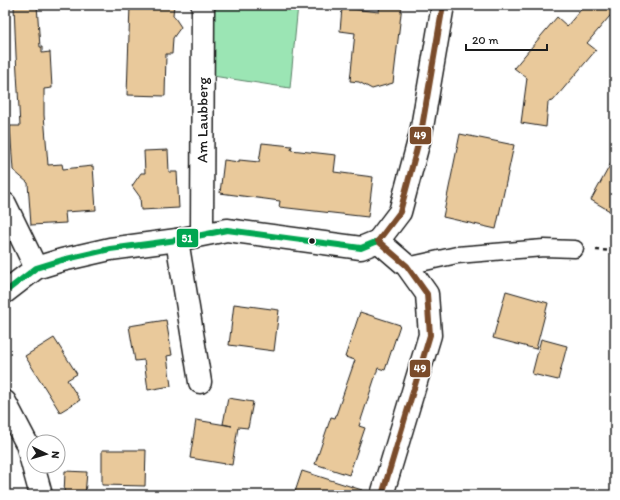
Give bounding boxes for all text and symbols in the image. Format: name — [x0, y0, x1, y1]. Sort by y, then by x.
scale bar — [466, 26, 547, 52]
text: 20 m — [472, 33, 499, 47]
street label: Am Laubberg — [193, 77, 212, 163]
line badge: 49 — [409, 126, 432, 145]
text: 49 — [414, 129, 426, 142]
line badge: 51 — [176, 228, 199, 248]
text: 51 — [182, 232, 193, 245]
unlabelled marker — [307, 236, 317, 246]
line badge: 49 — [409, 359, 431, 378]
text: 49 — [414, 362, 426, 375]
north arrow — [26, 434, 66, 474]
text: N — [49, 451, 62, 459]

